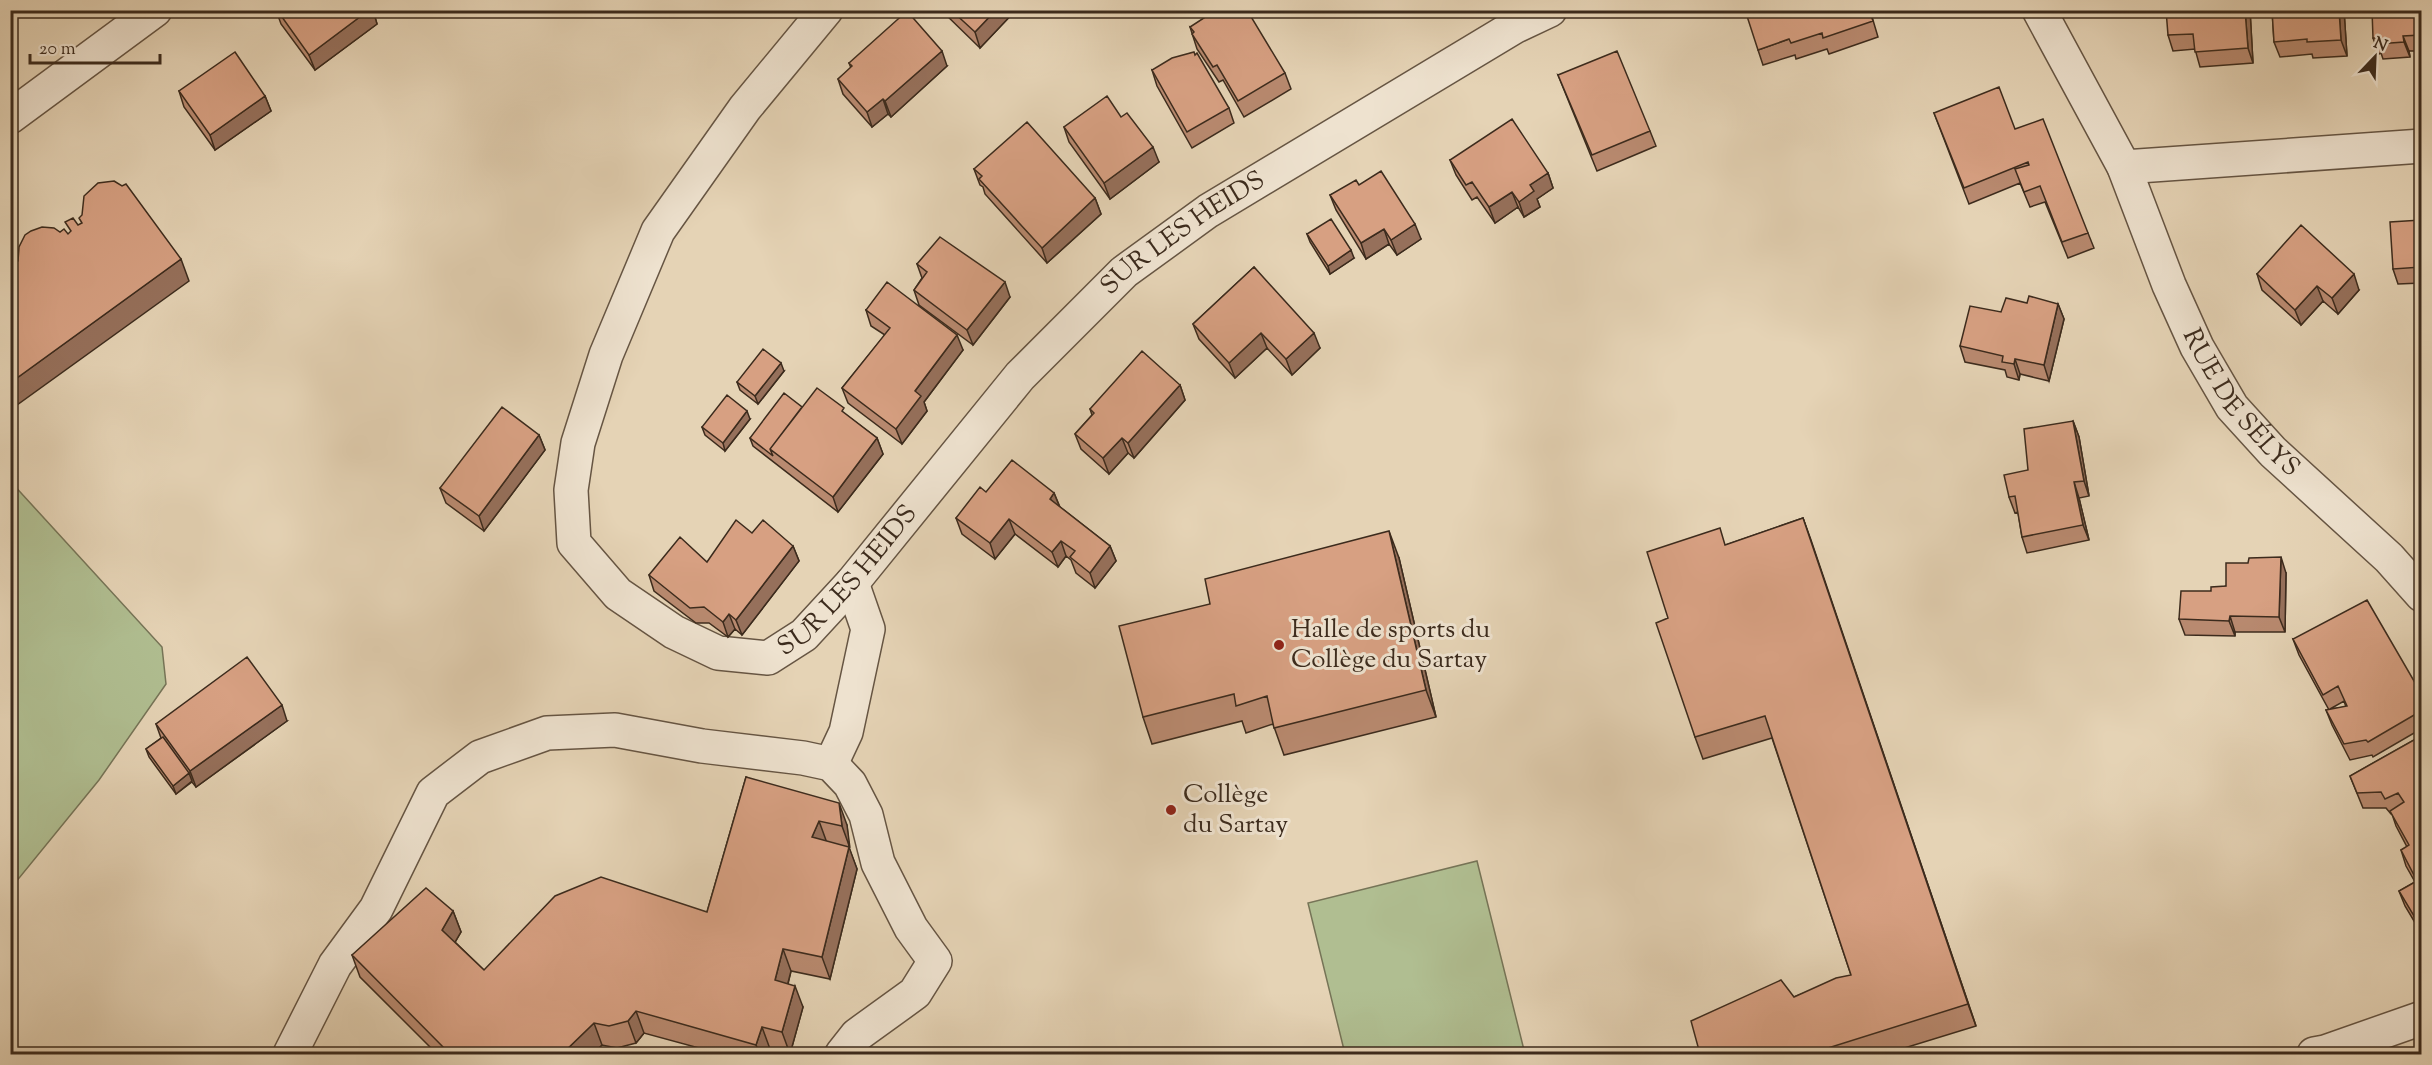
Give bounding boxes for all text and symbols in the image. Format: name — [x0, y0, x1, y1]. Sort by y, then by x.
scale bar — [30, 27, 160, 65]
north arrow — [2345, 27, 2405, 87]
text: N — [2370, 32, 2390, 59]
text: 20 m — [39, 37, 76, 63]
street label: SUR LES HEIDS — [1092, 162, 1272, 304]
street label: RUE DE SÉLYS — [2173, 323, 2308, 486]
street label: SUR LES HEIDS — [770, 497, 926, 666]
place label: Halle de sports du Collège du Sartay — [1291, 612, 1490, 679]
marker: Halle de sports du Collège du Sartay — [1272, 638, 1286, 652]
place label: Collège du Sartay — [1183, 777, 1288, 844]
marker: Collège du Sartay — [1164, 803, 1178, 817]

